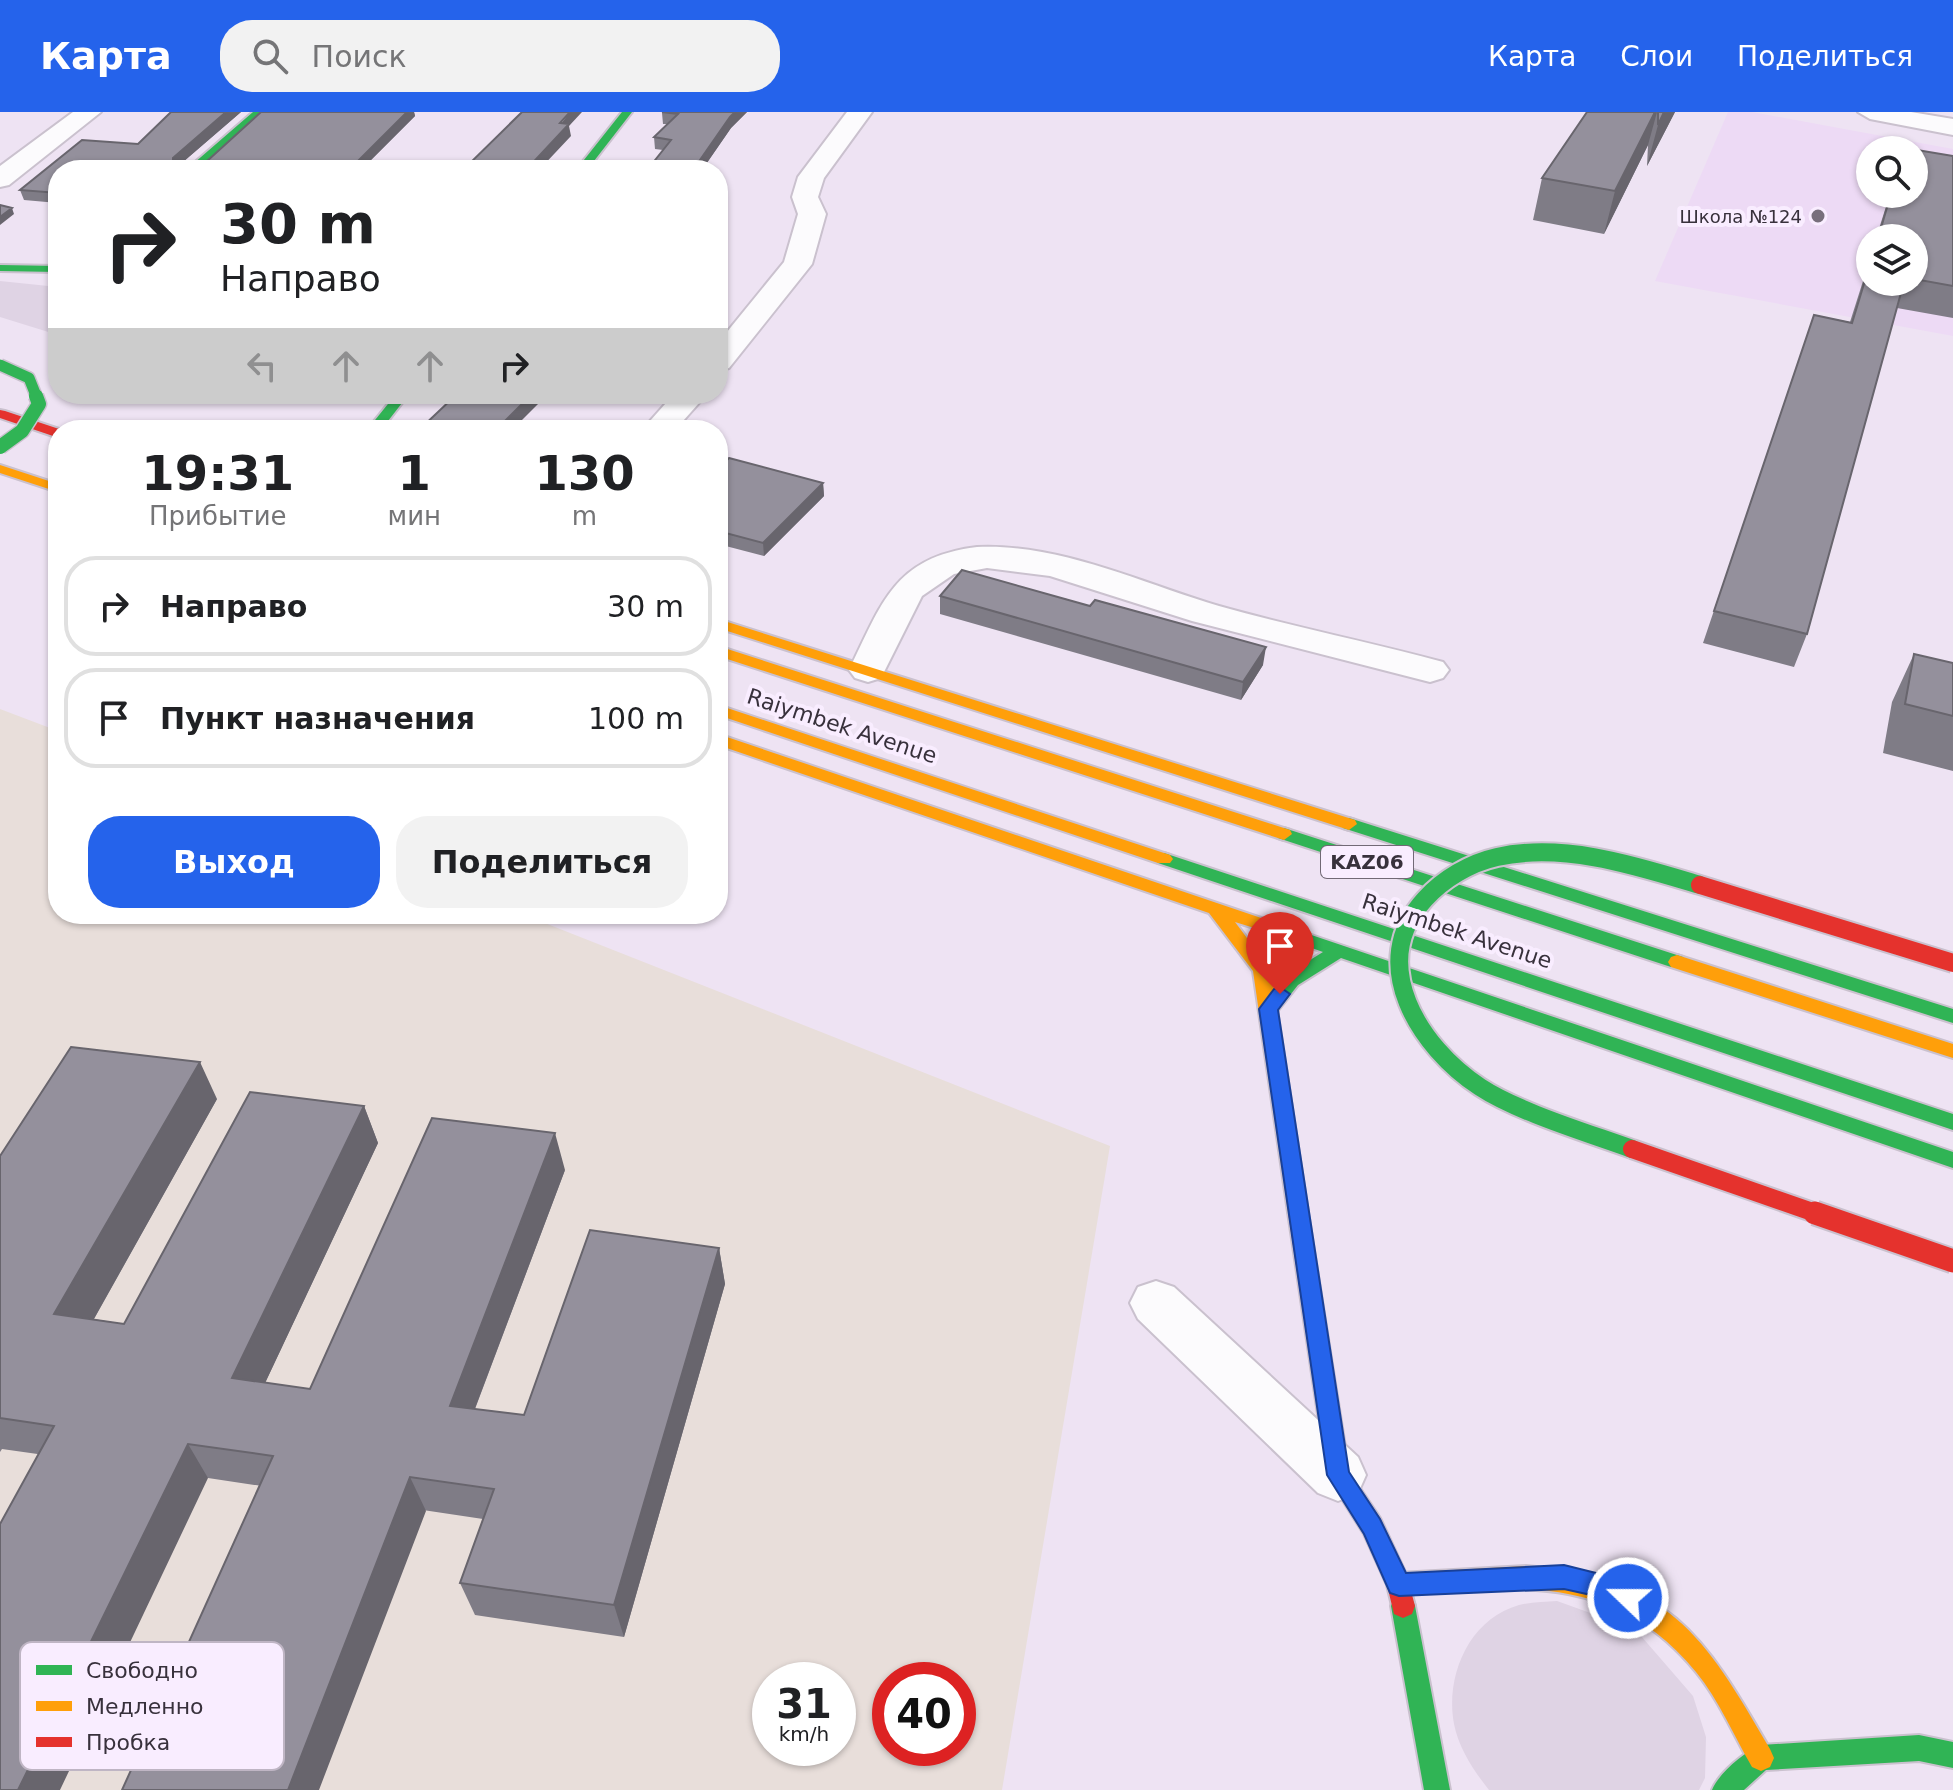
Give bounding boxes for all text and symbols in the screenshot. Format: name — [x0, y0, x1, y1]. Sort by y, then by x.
search box — [220, 20, 780, 92]
text: Карта — [40, 34, 172, 78]
icon: search — [248, 34, 292, 78]
text: Поиск — [312, 39, 407, 74]
text: Карта — [1488, 40, 1576, 73]
text: Слои — [1620, 40, 1693, 73]
text: Поделиться — [1737, 40, 1913, 73]
map controls — [1856, 136, 1928, 296]
button: search — [1856, 136, 1928, 208]
text: 30 m — [220, 191, 376, 256]
icon: right — [88, 192, 192, 296]
place label: Школа №124 — [1680, 206, 1802, 227]
marker: Школа №124 — [1809, 207, 1827, 225]
button: layers — [1856, 224, 1928, 296]
text: Направо — [220, 258, 381, 299]
icon: left — [240, 344, 284, 388]
icon: ahead — [324, 344, 368, 388]
icon: ahead — [408, 344, 452, 388]
icon: right — [492, 344, 536, 388]
text: 19:31 — [141, 445, 294, 501]
text: 1 — [398, 445, 431, 501]
text: 130 — [534, 445, 635, 501]
text: Прибытие — [149, 501, 287, 531]
text: мин — [388, 501, 441, 531]
text: m — [572, 501, 597, 531]
icon: right — [92, 584, 136, 628]
text: Направо — [160, 589, 307, 624]
text: 30 m — [607, 589, 684, 624]
street label: Raiymbek Avenue — [744, 684, 940, 768]
icon: arrive — [92, 696, 136, 740]
text: Пункт назначения — [160, 701, 475, 736]
text: 100 m — [588, 701, 684, 736]
button: Выход — [88, 816, 380, 908]
button: Поделиться — [396, 816, 688, 908]
road number: KАZ06 — [1321, 846, 1413, 878]
street label: Raiymbek Avenue — [1359, 889, 1555, 973]
pin — [1246, 912, 1314, 994]
icon: arrive — [1258, 924, 1302, 968]
position arrow — [1586, 1556, 1670, 1640]
legend — [20, 1642, 284, 1770]
text: Свободно — [86, 1658, 198, 1683]
speed limit sign: 40 — [872, 1662, 976, 1766]
text: 31 — [776, 1681, 832, 1727]
text: Медленно — [86, 1694, 204, 1719]
text: km/h — [779, 1722, 829, 1746]
text: Пробка — [86, 1730, 170, 1755]

